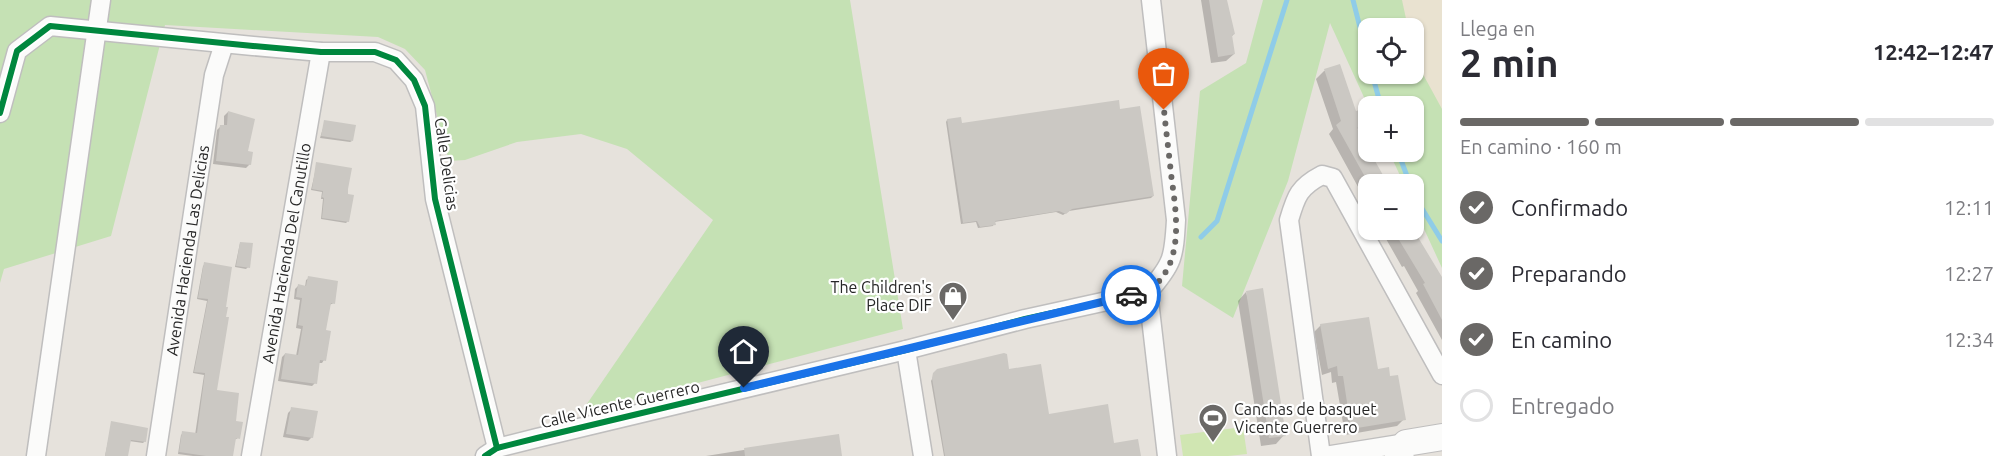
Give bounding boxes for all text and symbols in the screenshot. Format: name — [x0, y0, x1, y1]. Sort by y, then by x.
text: Llega en — [1460, 17, 1535, 40]
map controls — [1358, 18, 1424, 240]
button: locate — [1358, 18, 1424, 84]
text: 12:42–12:47 — [1873, 39, 1994, 64]
text: 2 min — [1460, 41, 1559, 84]
pin — [1138, 48, 1189, 110]
icon: bag — [1147, 57, 1180, 90]
button: + — [1358, 96, 1424, 162]
street label: Calle Delicias — [432, 116, 462, 212]
text: En camino · 160 m — [1460, 135, 1622, 158]
street label: Avenida Hacienda Del Canutillo — [258, 141, 314, 365]
street label: Avenida Hacienda Las Delicias — [162, 144, 212, 357]
button: − — [1358, 174, 1424, 240]
icon: check — [1460, 191, 1493, 224]
text: Confirmado — [1511, 195, 1628, 220]
text: 12:11 — [1944, 196, 1994, 219]
icon: check — [1460, 257, 1493, 290]
text: Preparando — [1511, 261, 1627, 286]
text: 12:27 — [1944, 262, 1994, 285]
courier — [1101, 265, 1161, 325]
place label: The Children's Place DIF — [831, 278, 932, 314]
icon: car — [1115, 279, 1148, 312]
shop icon: The Children's Place DIF — [937, 280, 969, 322]
icon: check — [1460, 323, 1493, 356]
pin — [718, 326, 769, 388]
text: En camino — [1511, 327, 1612, 352]
text: 12:34 — [1944, 328, 1994, 351]
icon: home — [727, 335, 760, 368]
street label: Calle Vicente Guerrero — [539, 377, 701, 431]
text: Entregado — [1511, 393, 1615, 418]
place label: Canchas de basquet Vicente Guerrero — [1234, 400, 1377, 436]
sports icon: Canchas de basquet Vicente Guerrero — [1197, 402, 1229, 444]

